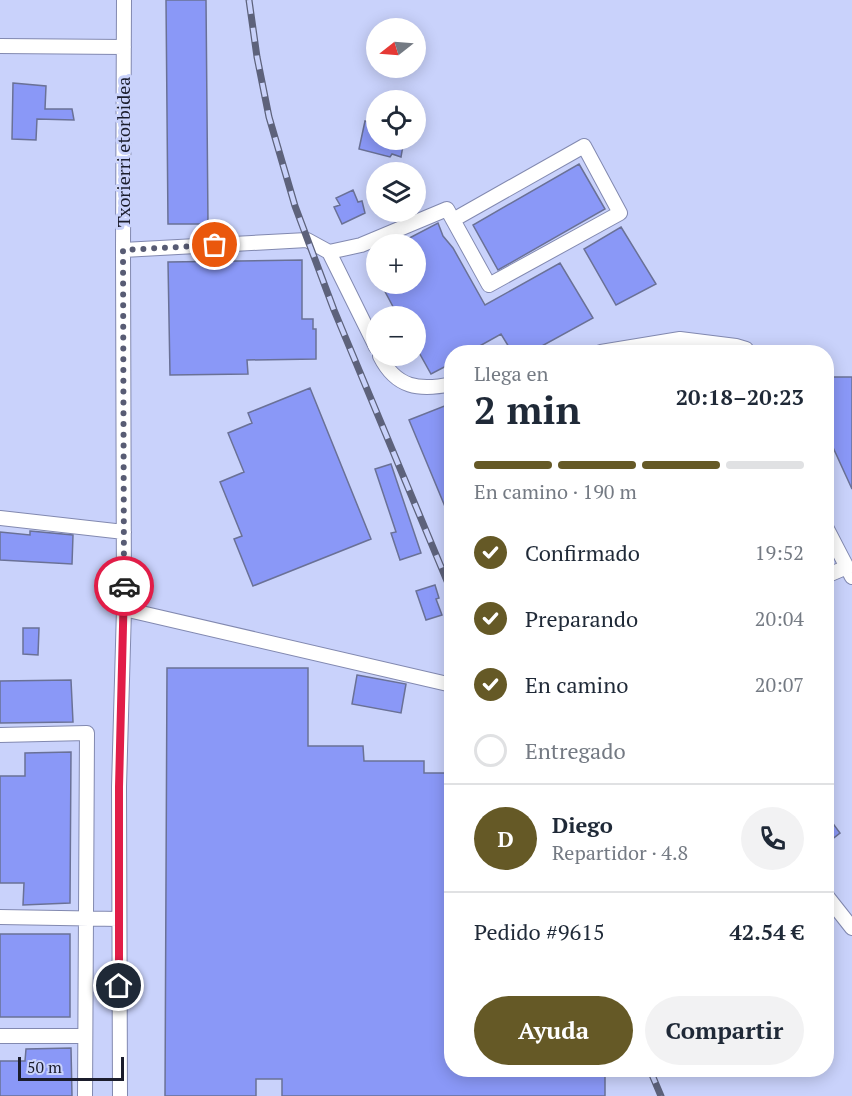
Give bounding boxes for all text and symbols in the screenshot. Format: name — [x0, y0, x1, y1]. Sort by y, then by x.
north arrow — [366, 18, 426, 78]
map controls — [366, 18, 426, 366]
street label: Txorierri etorbidea — [111, 77, 135, 227]
button: locate — [366, 90, 426, 150]
button: layers — [366, 162, 426, 222]
pin — [189, 219, 240, 270]
icon: bag — [198, 228, 231, 261]
button: + — [366, 234, 426, 294]
button: − — [366, 306, 426, 366]
text: Llega en — [474, 360, 548, 387]
text: 20:18–20:23 — [676, 382, 804, 411]
text: 2 min — [474, 383, 581, 435]
text: En camino · 190 m — [474, 478, 637, 505]
icon: check — [474, 536, 507, 569]
text: Confirmado — [525, 538, 640, 567]
text: 19:52 — [755, 539, 804, 566]
courier — [94, 556, 154, 616]
icon: car — [108, 570, 141, 603]
icon: check — [474, 602, 507, 635]
text: Preparando — [525, 604, 638, 633]
text: 20:04 — [755, 605, 804, 632]
icon: check — [474, 668, 507, 701]
text: En camino — [525, 670, 628, 699]
text: 20:07 — [755, 671, 804, 698]
text: Entregado — [525, 736, 626, 765]
button: phone — [741, 807, 804, 870]
text: Diego — [552, 810, 613, 839]
text: D — [497, 824, 514, 853]
text: Repartidor · 4.8 — [552, 839, 688, 866]
text: Pedido #9615 — [474, 917, 605, 946]
text: 42.54 € — [729, 917, 804, 946]
pin — [93, 960, 144, 1011]
icon: home — [102, 969, 135, 1002]
button: Ayuda — [474, 996, 633, 1065]
button: Compartir — [645, 996, 804, 1065]
scale bar — [18, 1054, 124, 1082]
text: 50 m — [27, 1056, 62, 1078]

